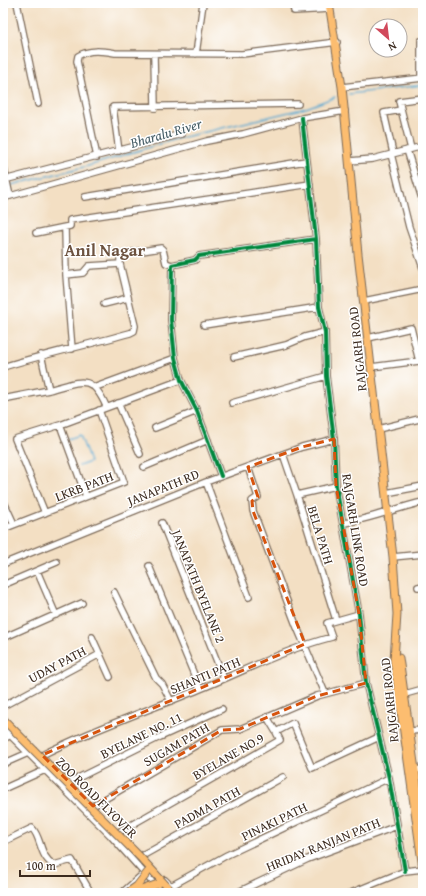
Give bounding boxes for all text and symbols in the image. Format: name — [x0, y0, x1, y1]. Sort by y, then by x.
north arrow — [368, 18, 408, 58]
text: N — [385, 38, 400, 56]
water label: Bharalu River — [127, 113, 205, 153]
district label: Anil Nagar — [65, 237, 146, 262]
street label: RAJGARH ROAD — [344, 306, 371, 392]
street label: JANAPATH RD — [123, 464, 202, 511]
street label: LKRB PATH — [52, 467, 116, 506]
street label: RAJGARH LINK ROAD — [337, 472, 374, 588]
street label: BELA PATH — [303, 503, 339, 567]
street label: JANAPATH BYELANE 2 — [166, 525, 230, 646]
street label: UDAY PATH — [25, 641, 90, 688]
street label: SHANTI PATH — [167, 652, 244, 699]
street label: RAJGARH ROAD — [376, 657, 403, 743]
street label: BYELANE NO. 11 — [97, 707, 185, 763]
street label: SUGAM PATH — [140, 718, 213, 771]
street label: BYELANE NO.9 — [189, 728, 268, 785]
street label: ZOO ROAD FLYOVER — [52, 752, 142, 843]
street label: PADMA PATH — [171, 781, 244, 833]
street label: PINAKI PATH — [238, 797, 311, 846]
street label: HRIDAY RANJAN PATH — [263, 813, 383, 876]
scale bar — [20, 852, 90, 878]
text: 100 m — [26, 857, 56, 874]

